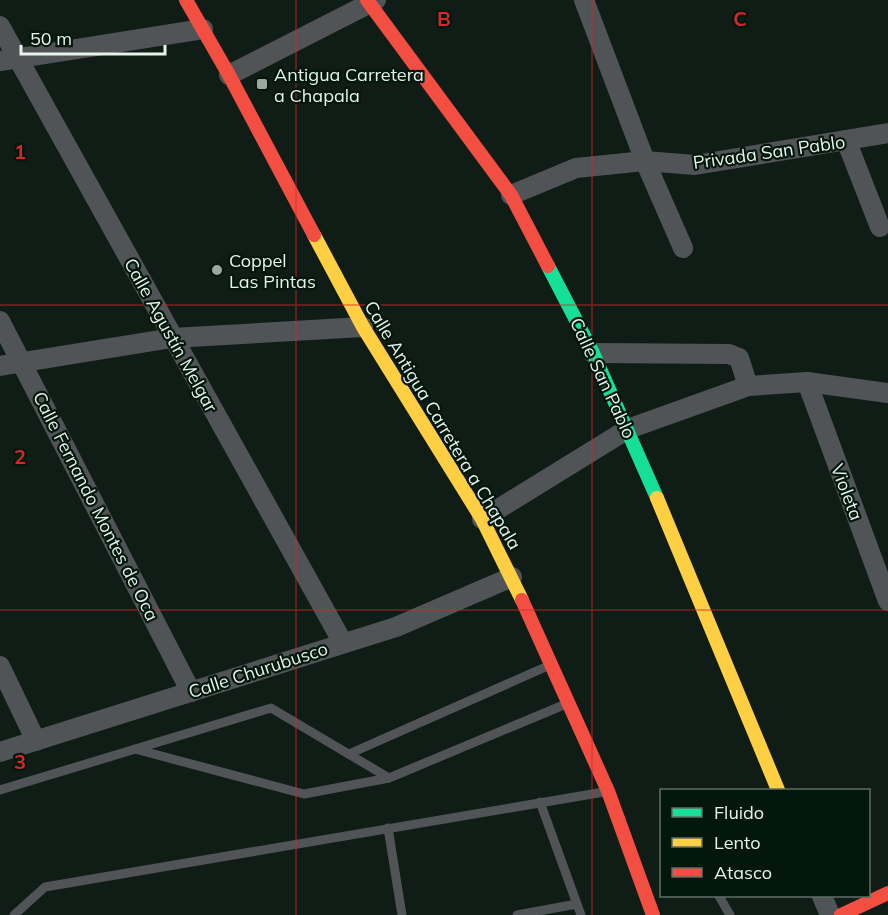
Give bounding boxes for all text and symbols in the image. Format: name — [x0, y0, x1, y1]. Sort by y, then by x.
text: B — [437, 6, 451, 31]
text: C — [733, 6, 747, 31]
scale bar — [21, 18, 165, 56]
text: 50 m — [30, 27, 72, 50]
place label: Antigua Carretera a Chapala — [274, 63, 424, 107]
marker: Antigua Carretera a Chapala — [255, 77, 269, 91]
street label: Privada San Pablo — [691, 130, 847, 174]
text: 1 — [14, 139, 26, 164]
place label: Coppel Las Pintas — [229, 249, 316, 293]
street label: Calle Agustín Melgar — [119, 254, 223, 416]
marker: Coppel Las Pintas — [210, 263, 224, 277]
street label: Calle Antigua Carretera a Chapala — [359, 296, 527, 554]
street label: Calle San Pablo — [565, 314, 641, 442]
street label: Calle Fernando Montes de Oca — [28, 387, 164, 625]
text: 2 — [14, 444, 26, 469]
street label: Violeta — [826, 461, 868, 523]
street label: Calle Churubusco — [185, 637, 331, 703]
text: 3 — [14, 749, 26, 774]
legend — [660, 789, 870, 897]
text: Fluido — [714, 801, 764, 824]
text: Lento — [714, 831, 761, 854]
text: Atasco — [714, 861, 772, 884]

